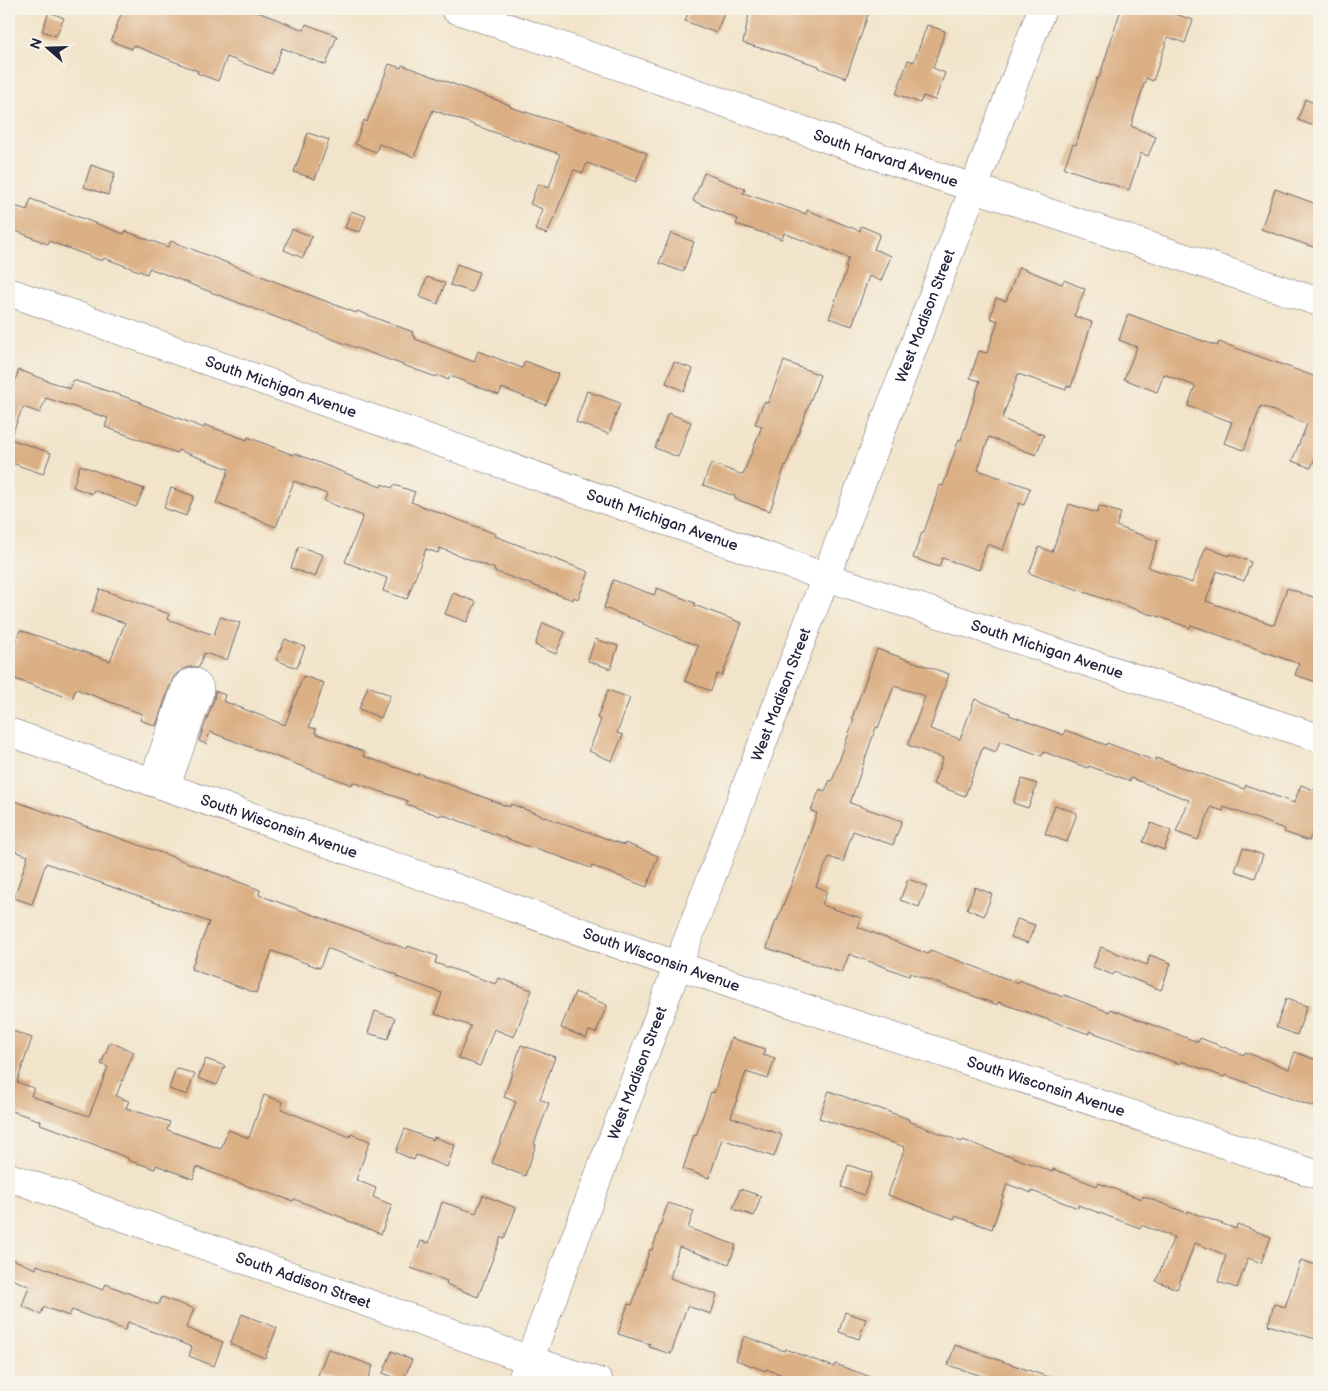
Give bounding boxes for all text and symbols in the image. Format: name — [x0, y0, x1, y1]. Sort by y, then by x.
north arrow — [22, 22, 72, 72]
text: N — [26, 36, 46, 52]
street label: South Harvard Avenue — [811, 125, 961, 192]
street label: West Madison Street — [891, 246, 959, 385]
street label: South Michigan Avenue — [203, 352, 359, 422]
street label: South Michigan Avenue — [584, 485, 741, 555]
street label: South Michigan Avenue — [969, 616, 1126, 683]
street label: West Madison Street — [747, 625, 815, 764]
street label: South Wisconsin Avenue — [198, 790, 360, 862]
street label: South Wisconsin Avenue — [580, 924, 742, 996]
street label: West Madison Street — [604, 1004, 671, 1142]
street label: South Wisconsin Avenue — [965, 1052, 1128, 1121]
street label: South Addison Street — [233, 1248, 374, 1313]

